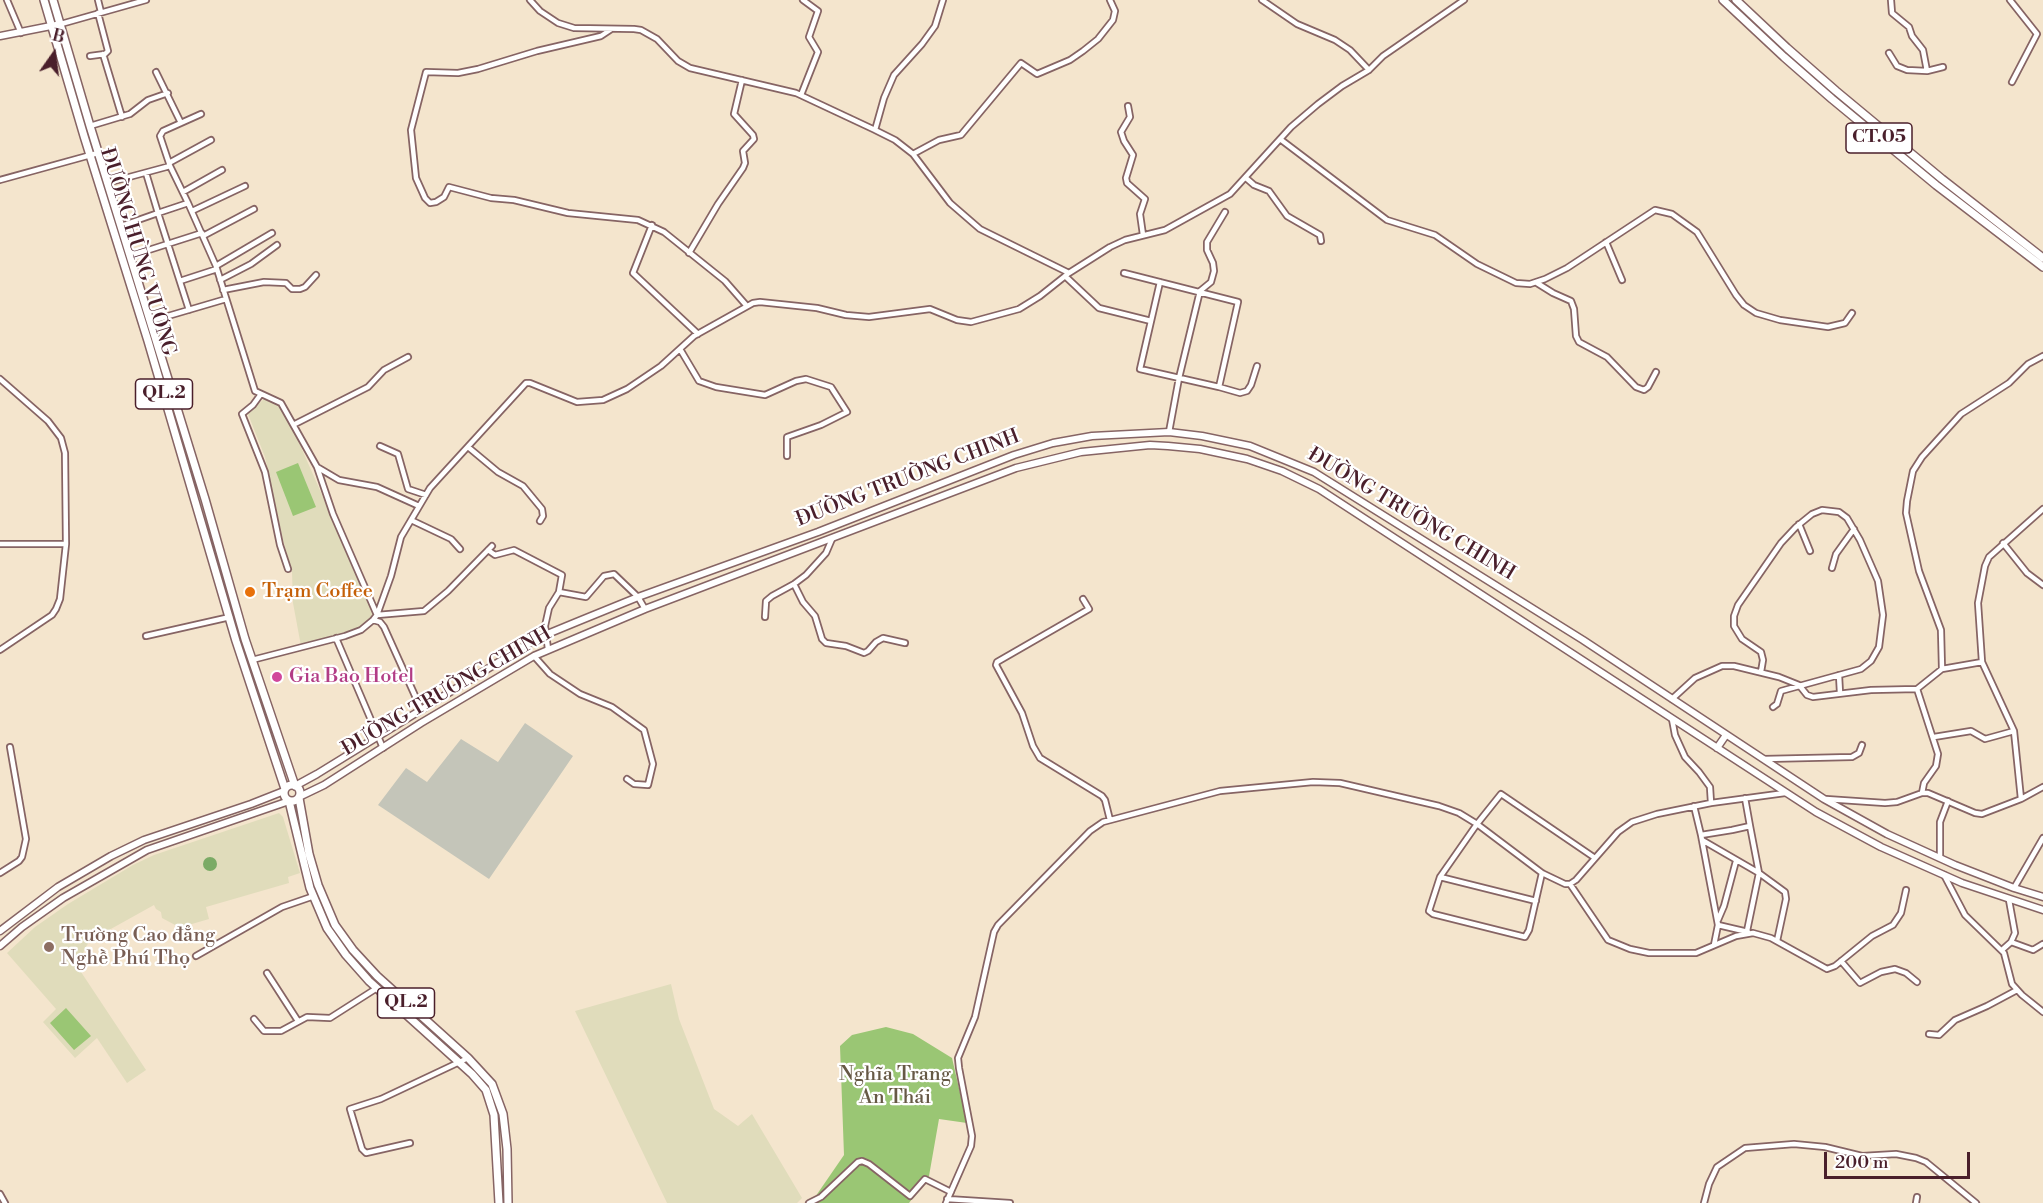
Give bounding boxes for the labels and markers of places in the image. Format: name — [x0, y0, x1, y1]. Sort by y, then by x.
place label: Trạm Coffee — [262, 580, 373, 604]
marker: Trạm Coffee — [243, 585, 257, 599]
place label: Gia Bao Hotel — [289, 665, 414, 689]
marker: Gia Bao Hotel — [270, 670, 284, 684]
place label: Trường Cao đẳng Nghề Phú Thọ — [61, 924, 215, 971]
marker: Trường Cao đẳng Nghề Phú Thọ — [42, 940, 56, 954]

